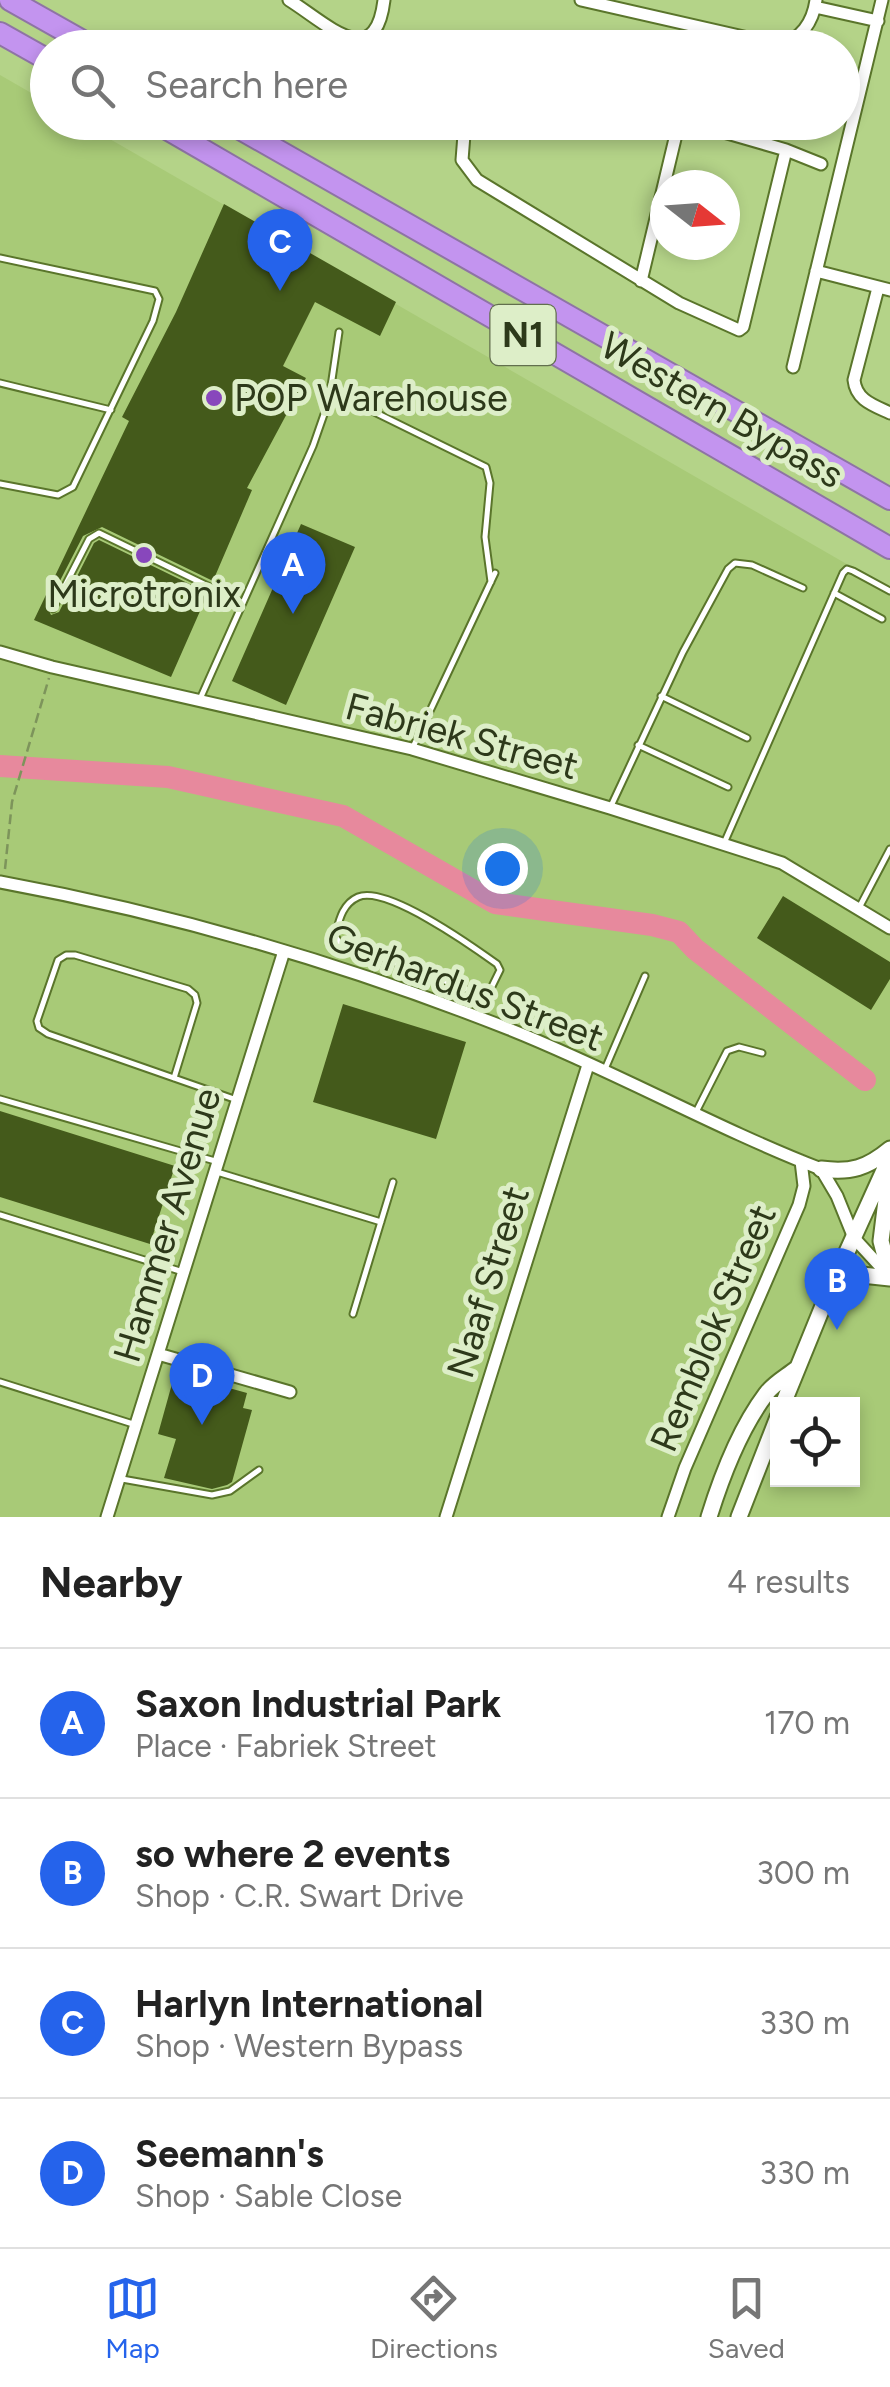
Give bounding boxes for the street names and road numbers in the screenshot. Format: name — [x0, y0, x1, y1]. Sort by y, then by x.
road number: N1 — [490, 305, 556, 365]
street label: Western Bypass — [593, 322, 851, 498]
street label: Fabriek Street — [341, 683, 583, 789]
street label: Gerhardus Street — [320, 913, 610, 1061]
street label: Hammer Avenue — [103, 1082, 231, 1368]
street label: Naaf Street — [437, 1181, 539, 1383]
street label: Remblok Street — [640, 1198, 786, 1458]

